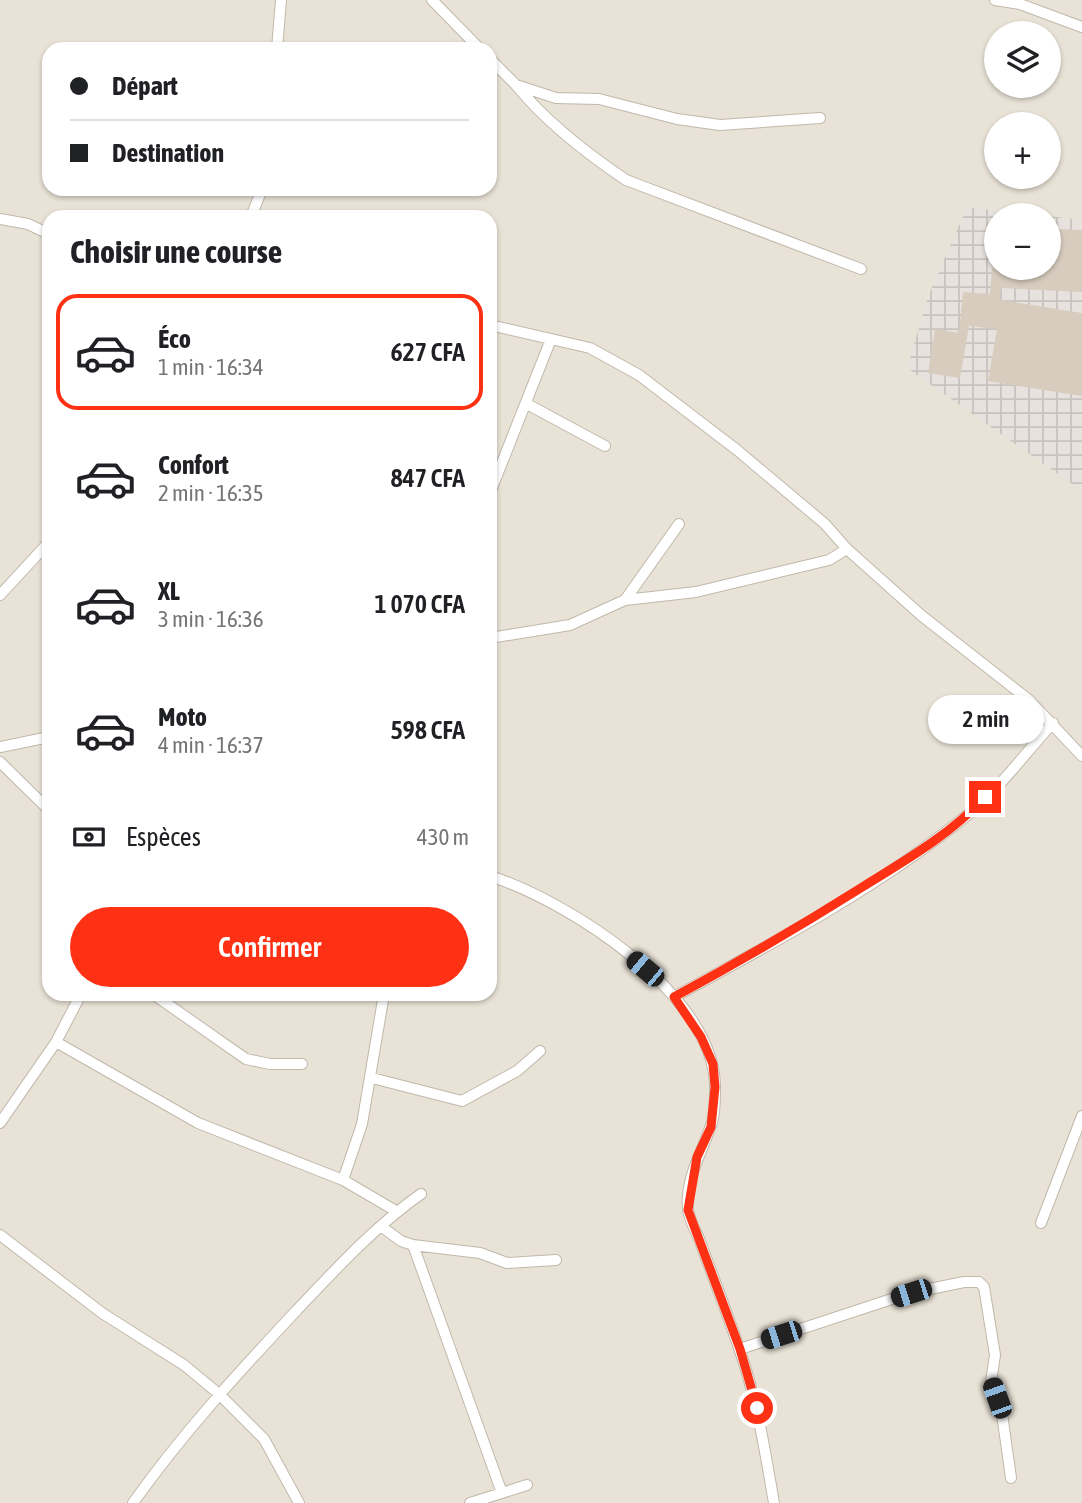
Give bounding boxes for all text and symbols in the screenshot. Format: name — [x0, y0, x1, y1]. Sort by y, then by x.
map controls — [984, 21, 1061, 280]
button: layers — [984, 21, 1061, 98]
text: Départ — [112, 71, 178, 101]
button: + — [984, 112, 1061, 189]
text: Destination — [112, 138, 224, 168]
button: − — [984, 203, 1061, 280]
text: Choisir une course — [70, 233, 282, 270]
icon: car — [74, 321, 137, 384]
text: Éco — [158, 324, 191, 354]
text: 627 CFA — [390, 337, 465, 367]
text: 1 min · 16:34 — [158, 354, 264, 380]
icon: car — [74, 447, 137, 510]
text: Confort — [158, 450, 229, 480]
text: 847 CFA — [390, 463, 465, 493]
text: 2 min · 16:35 — [158, 480, 264, 506]
icon: car — [74, 573, 137, 636]
text: XL — [158, 576, 180, 606]
text: 1 070 CFA — [375, 589, 465, 619]
text: 3 min · 16:36 — [158, 606, 264, 632]
callout: 2 min — [927, 696, 1043, 744]
icon: car — [74, 699, 137, 762]
text: Moto — [158, 702, 207, 732]
text: 2 min — [963, 706, 1009, 732]
text: 598 CFA — [390, 715, 465, 745]
text: 4 min · 16:37 — [158, 732, 264, 758]
route end — [969, 781, 1001, 813]
icon: cash — [70, 818, 108, 856]
text: Espèces — [126, 822, 201, 852]
text: 430 m — [417, 824, 469, 850]
button: Confirmer — [70, 907, 469, 987]
car — [623, 947, 668, 991]
car — [888, 1277, 935, 1309]
car — [758, 1319, 805, 1351]
car — [980, 1375, 1015, 1421]
route start — [741, 1392, 773, 1424]

